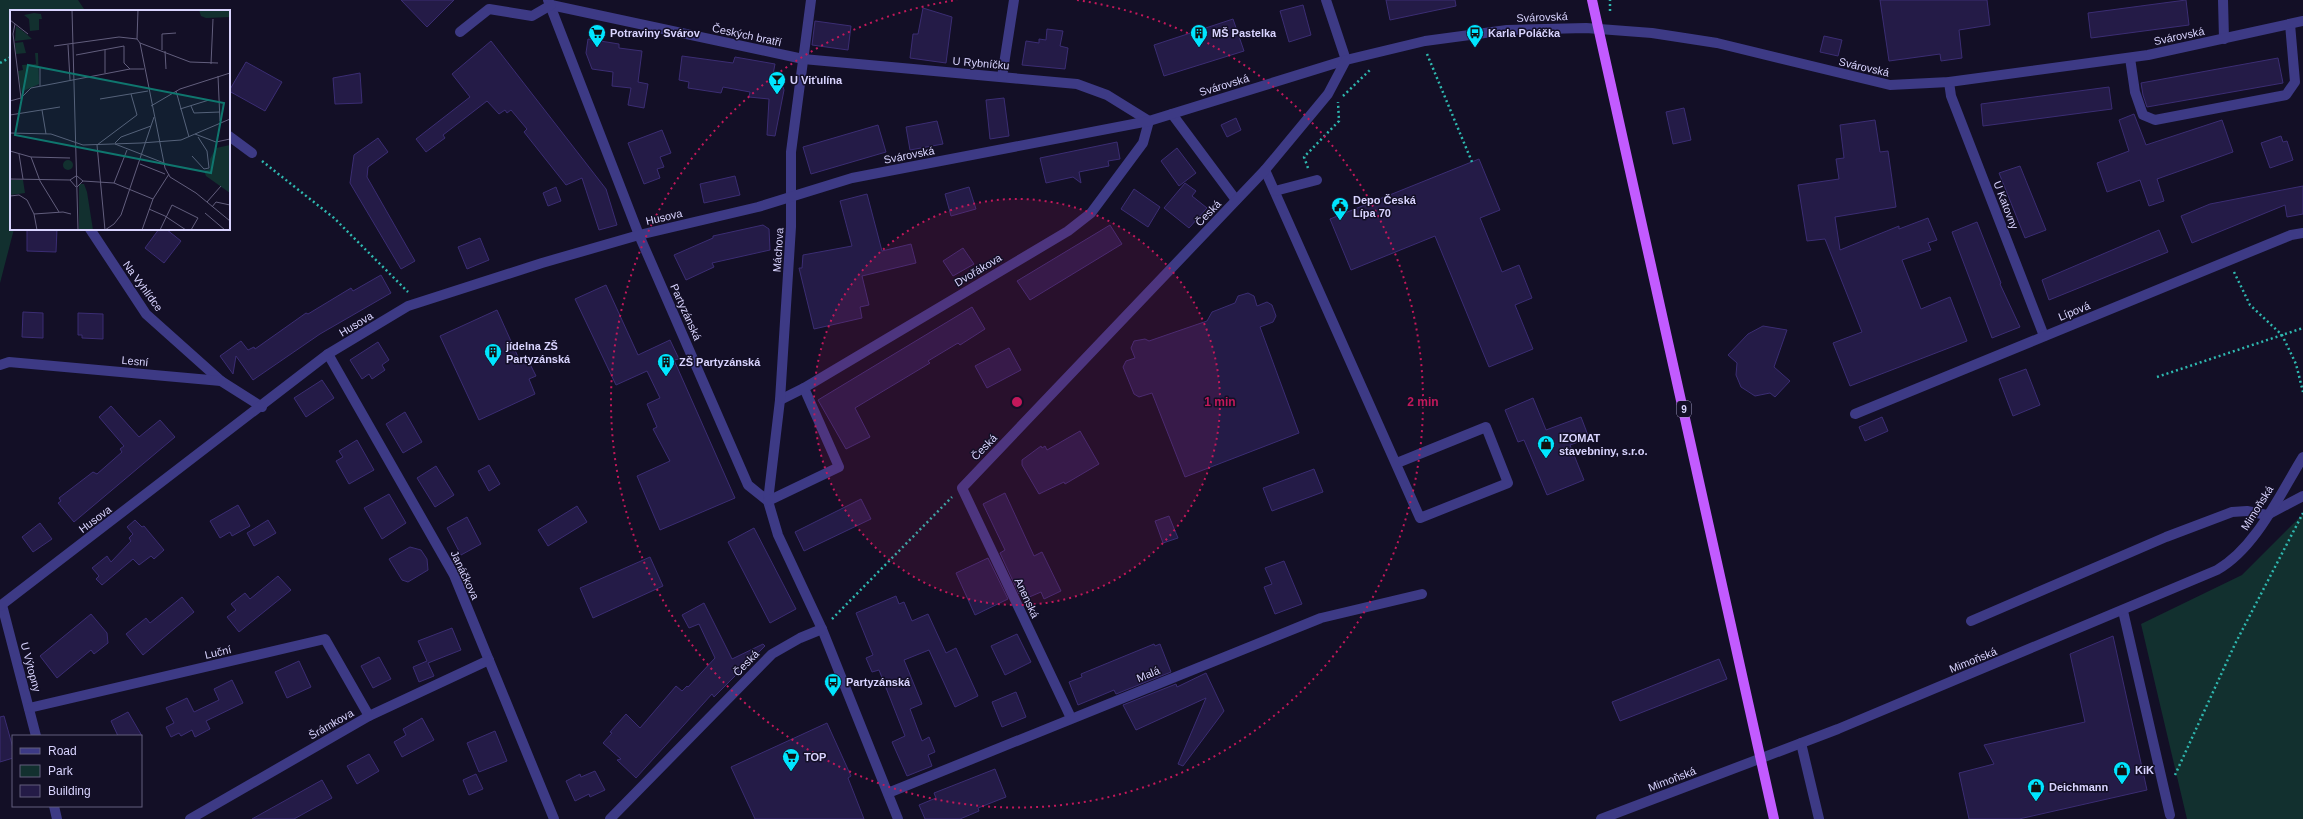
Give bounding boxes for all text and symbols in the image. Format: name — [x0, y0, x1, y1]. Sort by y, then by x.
inset map — [10, 10, 230, 230]
street label: Svárovská — [1516, 10, 1569, 24]
street label: Českých bratří — [711, 22, 783, 48]
supermarket icon: Potraviny Svárov — [587, 23, 607, 48]
building icon: MŠ Pastelka — [1189, 23, 1209, 48]
bus stop icon: Karla Poláčka — [1465, 23, 1485, 48]
street label: Svárovská — [2153, 25, 2206, 47]
place label: Potraviny Svárov — [610, 27, 701, 39]
place label: MŠ Pastelka — [1212, 27, 1277, 39]
place label: Karla Poláčka — [1488, 27, 1561, 39]
street label: U Rybníčku — [952, 55, 1010, 71]
street label: Svárovská — [1838, 55, 1891, 79]
bar icon: U Viťulína — [767, 70, 787, 95]
street label: Svárovská — [1198, 71, 1251, 98]
place label: U Viťulína — [790, 74, 843, 86]
street label: Svárovská — [883, 144, 936, 166]
street label: U Katovny — [1991, 179, 2021, 231]
place label: Depo Česká Lípa 70 — [1353, 194, 1417, 219]
public building icon: Depo Česká Lípa 70 — [1330, 196, 1350, 221]
street label: Česká — [1193, 197, 1224, 228]
street label: Husova — [644, 207, 684, 227]
street label: Máchova — [770, 226, 786, 273]
street label: Dvořákova — [952, 251, 1004, 289]
street label: Na Vyhlídce — [121, 259, 165, 313]
street label: Partyzánská — [668, 282, 704, 343]
street label: Lípová — [2056, 299, 2092, 323]
street label: Husova — [337, 309, 376, 339]
place label: jídelna ZŠ Partyzánská — [505, 340, 571, 365]
building icon: jídelna ZŠ Partyzánská — [483, 342, 503, 367]
building icon: ZŠ Partyzánská — [656, 352, 676, 377]
street label: Lesní — [121, 354, 149, 368]
place label: ZŠ Partyzánská — [679, 356, 761, 368]
centre of rings — [1010, 395, 1024, 409]
text: 1 min — [1204, 395, 1236, 409]
text: 2 min — [1407, 395, 1439, 409]
road number: 9 — [1677, 401, 1691, 417]
street label: Česká — [969, 431, 1000, 462]
place label: IZOMAT stavebniny, s.r.o. — [1559, 432, 1647, 457]
shop icon: IZOMAT stavebniny, s.r.o. — [1536, 434, 1556, 459]
street label: Mimoňská — [2239, 483, 2276, 532]
street label: Husova — [76, 502, 114, 535]
street label: Janáčkova — [448, 549, 482, 602]
street label: Anenská — [1013, 576, 1042, 621]
street label: U Výtopny — [19, 641, 43, 694]
street label: Luční — [204, 643, 232, 661]
street label: Mimoňská — [1948, 645, 1999, 675]
street label: Česká — [731, 647, 762, 678]
street label: Malá — [1135, 664, 1162, 684]
bus stop icon: Partyzánská — [823, 672, 843, 697]
place label: Partyzánská — [846, 676, 911, 688]
street label: Šrámkova — [307, 706, 356, 742]
legend — [12, 735, 142, 807]
text: Road — [48, 744, 77, 758]
supermarket icon: TOP — [781, 747, 801, 772]
place label: TOP — [804, 751, 826, 763]
shop icon: KiK — [2112, 760, 2132, 785]
text: Park — [48, 764, 74, 778]
street label: Mimoňská — [1646, 764, 1698, 794]
place label: KiK — [2135, 764, 2154, 776]
shop icon: Deichmann — [2026, 777, 2046, 802]
place label: Deichmann — [2049, 781, 2109, 793]
text: Building — [48, 784, 91, 798]

